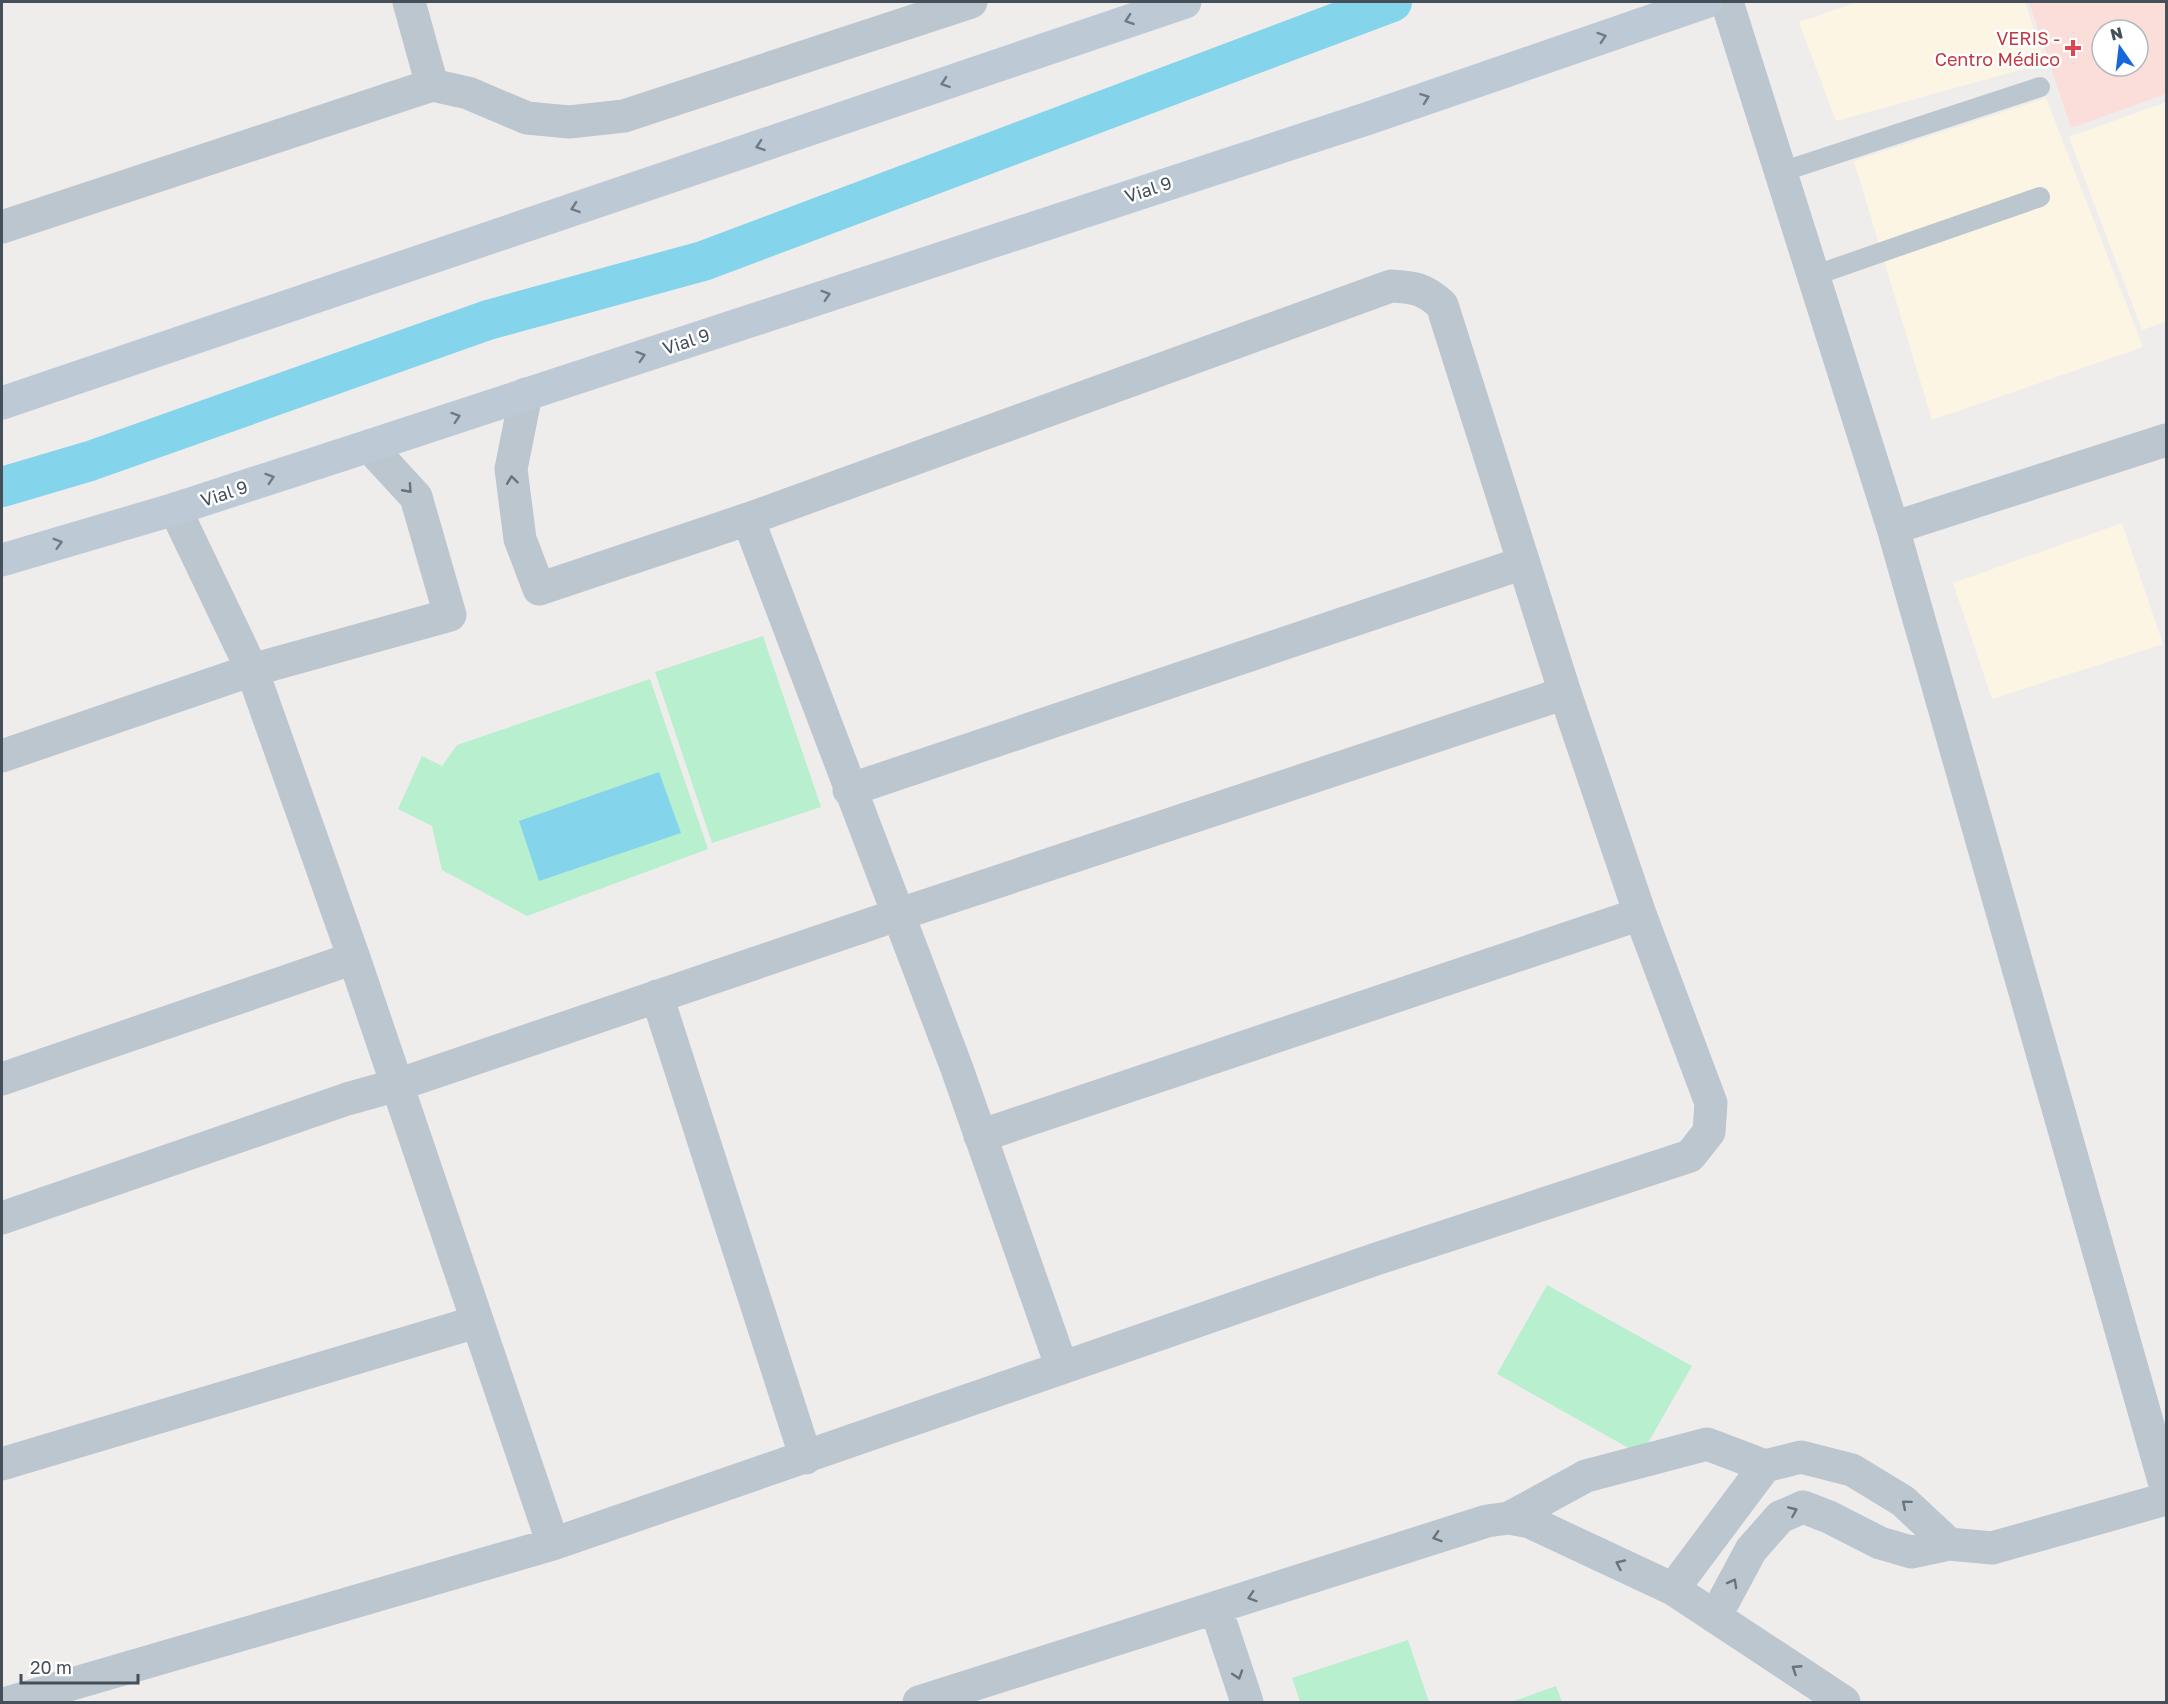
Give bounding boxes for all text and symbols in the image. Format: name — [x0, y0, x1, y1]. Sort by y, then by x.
one-way arrow — [1124, 13, 1135, 26]
north arrow — [2090, 18, 2150, 78]
text: N — [2108, 22, 2125, 45]
place label: VERIS - Centro Médico — [1935, 27, 2060, 70]
one-way arrow — [1596, 31, 1606, 44]
marker: VERIS - Centro Médico — [2064, 39, 2082, 57]
one-way arrow — [940, 76, 951, 88]
one-way arrow — [1419, 93, 1430, 106]
one-way arrow — [755, 138, 766, 151]
street label: Vial 9 — [1122, 171, 1174, 207]
one-way arrow — [570, 201, 581, 214]
one-way arrow — [820, 289, 831, 302]
street label: Vial 9 — [660, 323, 712, 359]
one-way arrow — [635, 351, 646, 363]
one-way arrow — [450, 412, 461, 424]
one-way arrow — [264, 472, 275, 485]
street label: Vial 9 — [198, 475, 250, 511]
one-way arrow — [507, 476, 519, 485]
one-way arrow — [401, 482, 412, 493]
one-way arrow — [52, 538, 63, 550]
one-way arrow — [1902, 1501, 1913, 1512]
one-way arrow — [1787, 1506, 1798, 1518]
one-way arrow — [1432, 1530, 1443, 1542]
one-way arrow — [1615, 1559, 1626, 1571]
one-way arrow — [1726, 1579, 1737, 1590]
one-way arrow — [1247, 1590, 1258, 1602]
scale bar — [21, 1647, 138, 1685]
text: 20 m — [30, 1656, 72, 1678]
one-way arrow — [1792, 1665, 1803, 1676]
one-way arrow — [1231, 1670, 1243, 1680]

